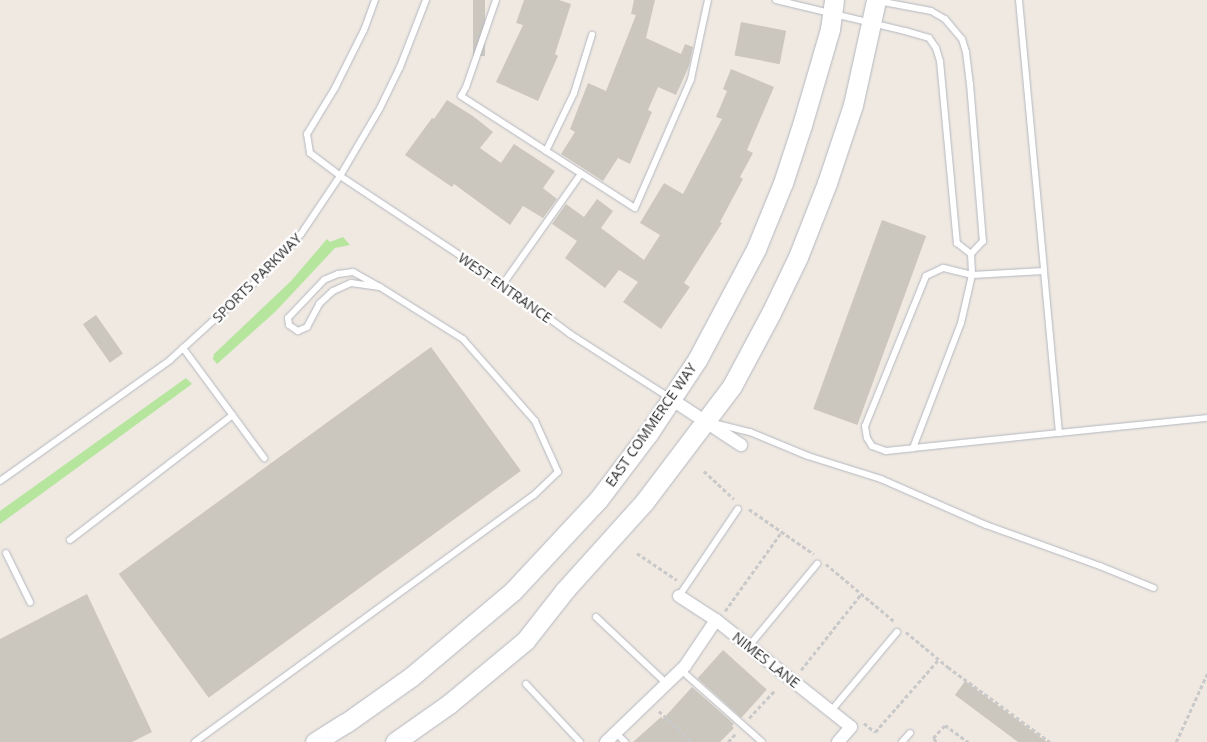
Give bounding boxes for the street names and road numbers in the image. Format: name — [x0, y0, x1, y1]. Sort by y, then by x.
street label: SPORTS PARKWAY — [209, 230, 305, 326]
street label: WEST ENTRANCE — [455, 249, 555, 327]
street label: EAST COMMERCE WAY — [602, 360, 700, 490]
street label: NIMES LANE — [729, 629, 803, 691]

